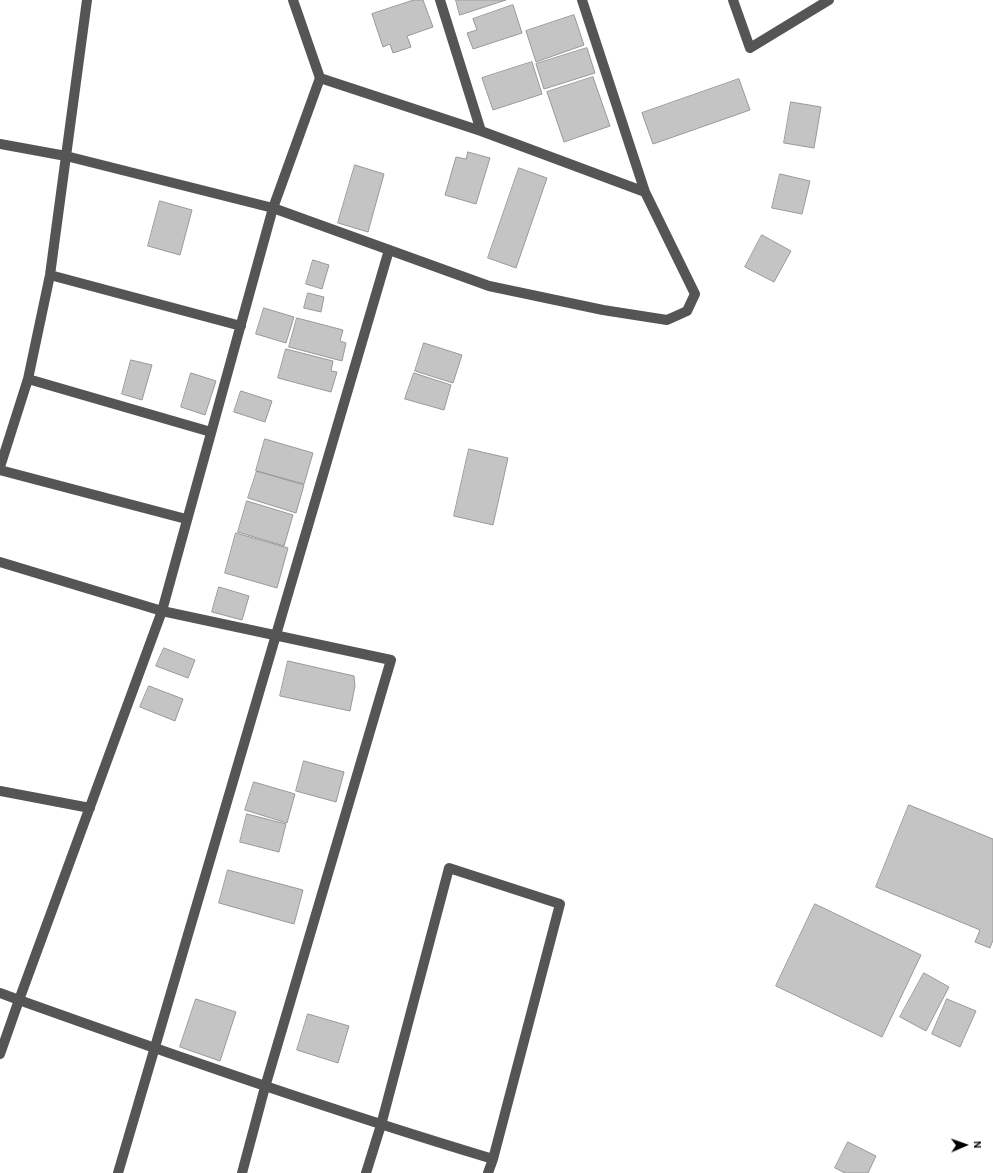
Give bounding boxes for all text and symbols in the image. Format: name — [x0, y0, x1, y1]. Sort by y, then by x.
north arrow — [945, 1125, 985, 1165]
text: N — [972, 1141, 983, 1149]

